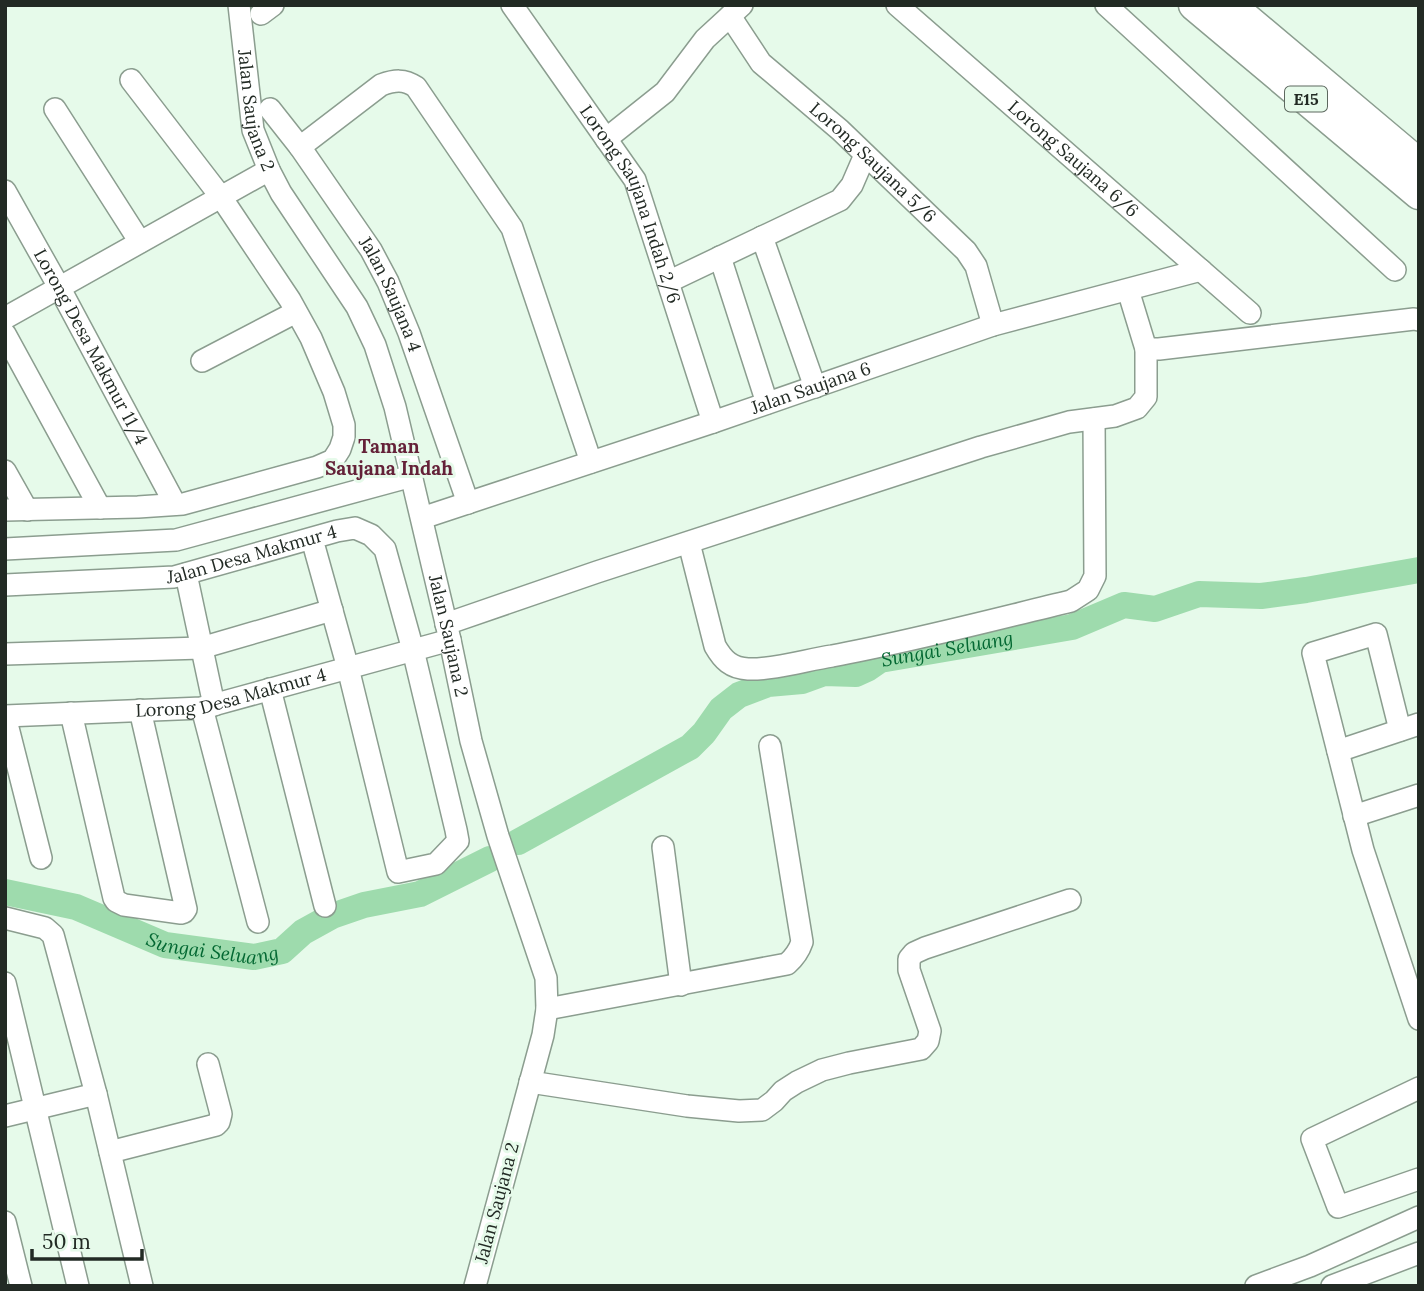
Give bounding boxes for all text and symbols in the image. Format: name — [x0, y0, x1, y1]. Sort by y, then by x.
street label: Jalan Saujana 2 — [233, 47, 280, 174]
road number: E15 — [1285, 86, 1327, 111]
street label: Lorong Saujana 6/6 — [1003, 95, 1144, 222]
street label: Lorong Saujana 5/6 — [805, 97, 941, 227]
street label: Lorong Saujana Indah 2/6 — [575, 100, 686, 306]
street label: Jalan Saujana 4 — [354, 231, 427, 355]
street label: Lorong Desa Makmur 11/4 — [29, 245, 153, 449]
street label: Jalan Saujana 6 — [747, 356, 874, 419]
district label: Taman Saujana Indah — [325, 434, 453, 480]
street label: Jalan Desa Makmur 4 — [165, 520, 340, 588]
street label: Jalan Saujana 2 — [424, 571, 474, 699]
water label: Sungai Seluang — [879, 625, 1015, 672]
street label: Lorong Desa Makmur 4 — [135, 662, 329, 722]
water label: Sungai Seluang — [143, 926, 281, 969]
street label: Jalan Saujana 2 — [469, 1140, 524, 1267]
scale bar — [32, 1218, 142, 1262]
text: 50 m — [42, 1228, 91, 1255]

